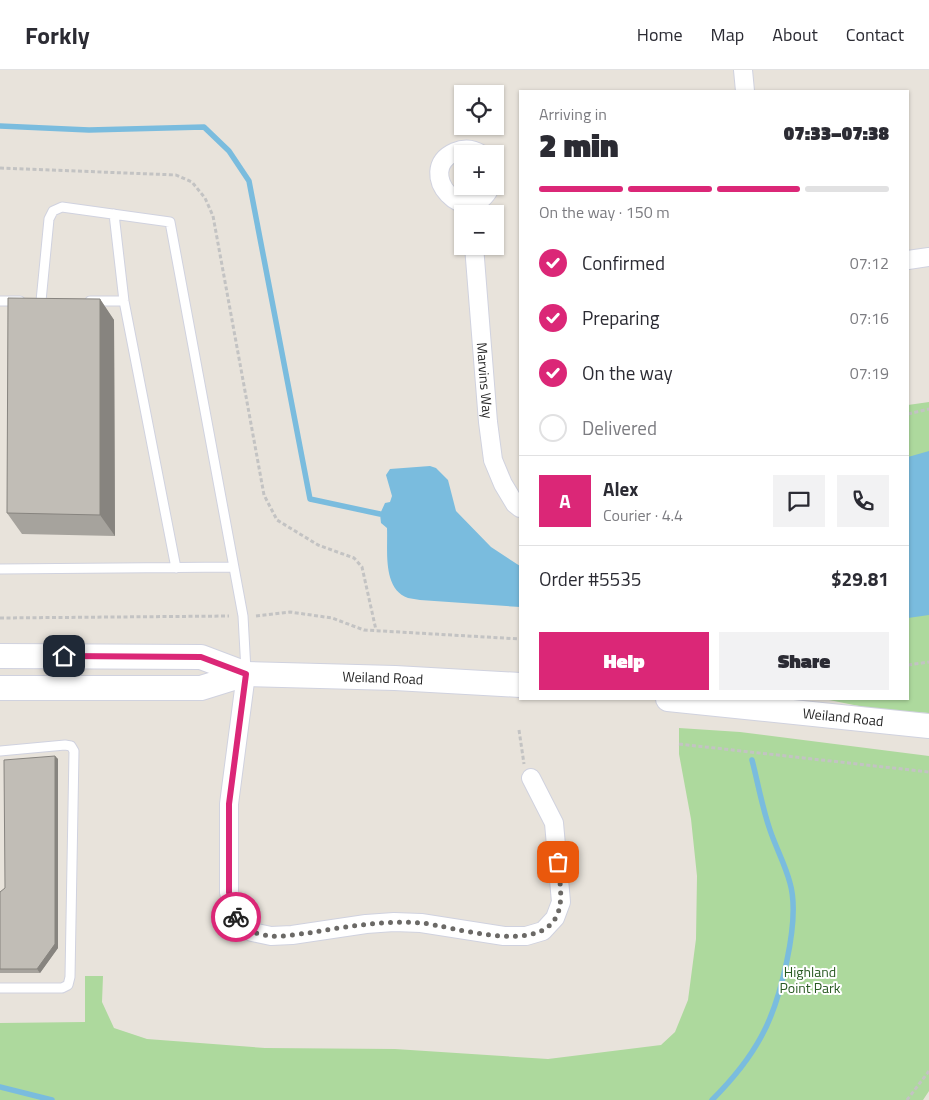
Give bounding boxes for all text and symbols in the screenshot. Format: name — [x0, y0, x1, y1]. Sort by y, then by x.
text: Forkly — [25, 17, 90, 53]
text: Home — [637, 21, 683, 48]
text: Map — [711, 21, 744, 48]
text: About — [772, 21, 818, 48]
text: Contact — [846, 21, 904, 48]
map controls — [454, 85, 504, 255]
button: locate — [454, 85, 504, 135]
text: Arriving in — [539, 102, 607, 126]
text: 07:33–07:38 — [784, 118, 889, 147]
text: 2 min — [539, 121, 619, 169]
button: + — [454, 145, 504, 195]
text: On the way · 150 m — [539, 200, 670, 224]
button: − — [454, 205, 504, 255]
text: Confirmed — [582, 248, 665, 277]
icon: check — [539, 249, 567, 277]
text: 07:12 — [850, 251, 889, 275]
text: Preparing — [582, 303, 659, 332]
icon: check — [539, 304, 567, 332]
text: 07:16 — [850, 306, 889, 330]
street label: Marvins Way — [472, 342, 499, 420]
text: On the way — [582, 358, 673, 387]
icon: check — [539, 359, 567, 387]
text: 07:19 — [850, 361, 889, 385]
text: Delivered — [582, 413, 657, 442]
text: Alex — [603, 474, 638, 503]
button: chat — [773, 475, 825, 527]
button: phone — [837, 475, 889, 527]
text: A — [559, 486, 571, 515]
text: Courier · 4.4 — [603, 503, 683, 527]
text: Order #5535 — [539, 564, 641, 593]
text: $29.81 — [831, 564, 889, 593]
button: Help — [539, 632, 709, 690]
button: Share — [719, 632, 889, 690]
pin — [43, 635, 85, 677]
icon: home — [50, 642, 78, 670]
street label: Weiland Road — [342, 666, 424, 690]
street label: Weiland Road — [802, 702, 884, 731]
pin — [537, 841, 579, 883]
icon: bag — [544, 848, 572, 876]
courier — [211, 892, 261, 942]
icon: bike — [222, 903, 250, 931]
park label: Highland Point Park — [780, 961, 841, 998]

